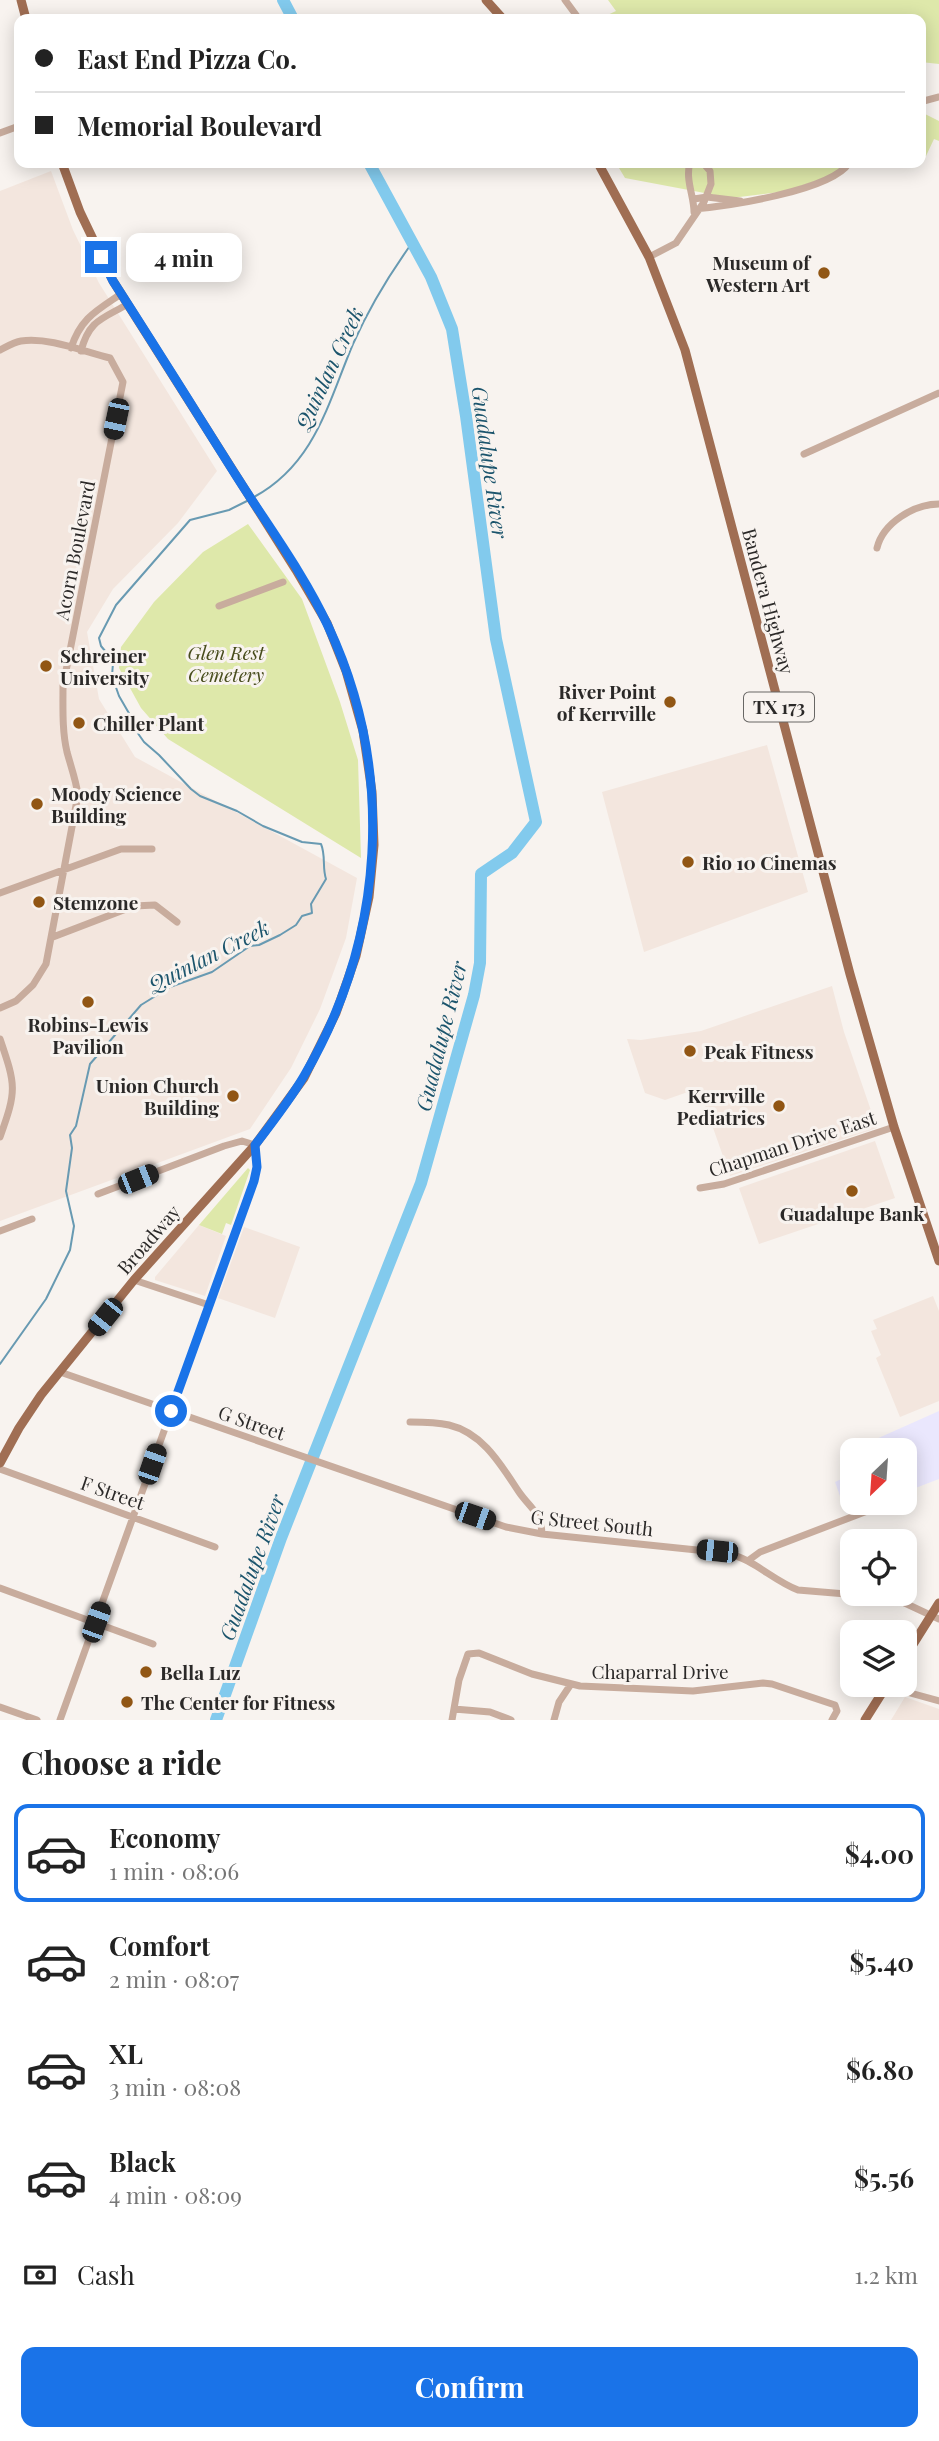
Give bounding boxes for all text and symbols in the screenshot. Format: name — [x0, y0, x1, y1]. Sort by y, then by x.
text: East End Pizza Co. — [77, 41, 297, 76]
text: Memorial Boulevard — [77, 108, 322, 143]
callout: 4 min — [126, 232, 241, 282]
route end — [85, 241, 117, 273]
text: 4 min — [154, 242, 214, 273]
place label: Museum of Western Art — [705, 249, 812, 297]
marker: Museum of Western Art — [816, 265, 832, 281]
water label: Quinlan Creek — [287, 302, 369, 435]
water label: Guadalupe River — [466, 384, 516, 541]
car — [102, 396, 131, 442]
street label: Acorn Boulevard — [48, 478, 100, 623]
street label: Bandera Highway — [737, 525, 801, 677]
park label: Glen Rest Cemetery — [187, 639, 266, 687]
place label: Schreiner University — [60, 642, 149, 690]
marker: Schreiner University — [38, 658, 54, 674]
place label: River Point of Kerrville — [557, 678, 656, 726]
road number: TX 173 — [744, 692, 814, 722]
marker: River Point of Kerrville — [662, 694, 678, 710]
place label: Chiller Plant — [93, 710, 204, 736]
marker: Chiller Plant — [71, 715, 87, 731]
place label: Moody Science Building — [51, 780, 181, 828]
marker: Moody Science Building — [29, 796, 45, 812]
place label: Rio 10 Cinemas — [702, 849, 837, 875]
marker: Rio 10 Cinemas — [680, 854, 696, 870]
place label: Stemzone — [53, 889, 138, 915]
marker: Stemzone — [31, 894, 47, 910]
water label: Quinlan Creek — [142, 912, 274, 998]
water label: Guadalupe River — [408, 957, 472, 1114]
marker: Robins-Lewis Pavilion — [80, 994, 96, 1010]
place label: Robins-Lewis Pavilion — [27, 1011, 149, 1059]
place label: Peak Fitness — [704, 1038, 814, 1064]
marker: Peak Fitness — [682, 1043, 698, 1059]
place label: Union Church Building — [96, 1072, 219, 1120]
place label: Kerrville Pediatrics — [677, 1082, 765, 1130]
marker: Union Church Building — [225, 1088, 241, 1104]
marker: Kerrville Pediatrics — [771, 1098, 787, 1114]
street label: Chapman Drive East — [705, 1104, 879, 1182]
car — [115, 1161, 162, 1197]
marker: Guadalupe Bank — [844, 1183, 860, 1199]
street label: Broadway — [111, 1198, 186, 1279]
place label: Guadalupe Bank — [780, 1200, 925, 1226]
car — [84, 1294, 127, 1340]
route start — [155, 1395, 187, 1427]
street label: G Street — [215, 1398, 289, 1446]
north arrow — [840, 1438, 917, 1516]
map controls — [840, 1438, 917, 1697]
car — [136, 1441, 169, 1487]
street label: F Street — [78, 1469, 149, 1515]
water label: Guadalupe River — [212, 1489, 291, 1644]
car — [452, 1499, 499, 1533]
street label: G Street South — [529, 1503, 655, 1541]
button: locate — [840, 1529, 917, 1606]
car — [696, 1538, 739, 1564]
car — [79, 1599, 114, 1645]
button: layers — [840, 1620, 917, 1697]
street label: Chaparral Drive — [591, 1658, 729, 1684]
place label: Bella Luz — [160, 1659, 241, 1685]
marker: Bella Luz — [138, 1664, 154, 1680]
place label: The Center for Fitness — [141, 1689, 336, 1715]
marker: The Center for Fitness — [119, 1694, 135, 1710]
text: Choose a ride — [21, 1740, 222, 1783]
text: Economy — [109, 1820, 220, 1855]
icon: car — [25, 1822, 88, 1885]
text: $4.00 — [845, 1836, 914, 1871]
text: 1 min · 08:06 — [109, 1855, 239, 1886]
text: Comfort — [109, 1928, 210, 1963]
icon: car — [25, 1930, 88, 1993]
text: $5.40 — [850, 1944, 914, 1979]
text: 2 min · 08:07 — [109, 1963, 239, 1994]
text: XL — [109, 2036, 143, 2071]
icon: car — [25, 2038, 88, 2101]
text: $6.80 — [846, 2052, 914, 2087]
text: 3 min · 08:08 — [109, 2071, 241, 2102]
text: Black — [109, 2144, 176, 2179]
icon: car — [25, 2146, 88, 2209]
text: $5.56 — [854, 2160, 914, 2195]
text: 4 min · 08:09 — [109, 2179, 242, 2210]
icon: cash — [21, 2256, 59, 2294]
text: Cash — [77, 2257, 135, 2292]
text: 1.2 km — [855, 2259, 918, 2290]
button: Confirm — [21, 2347, 918, 2427]

